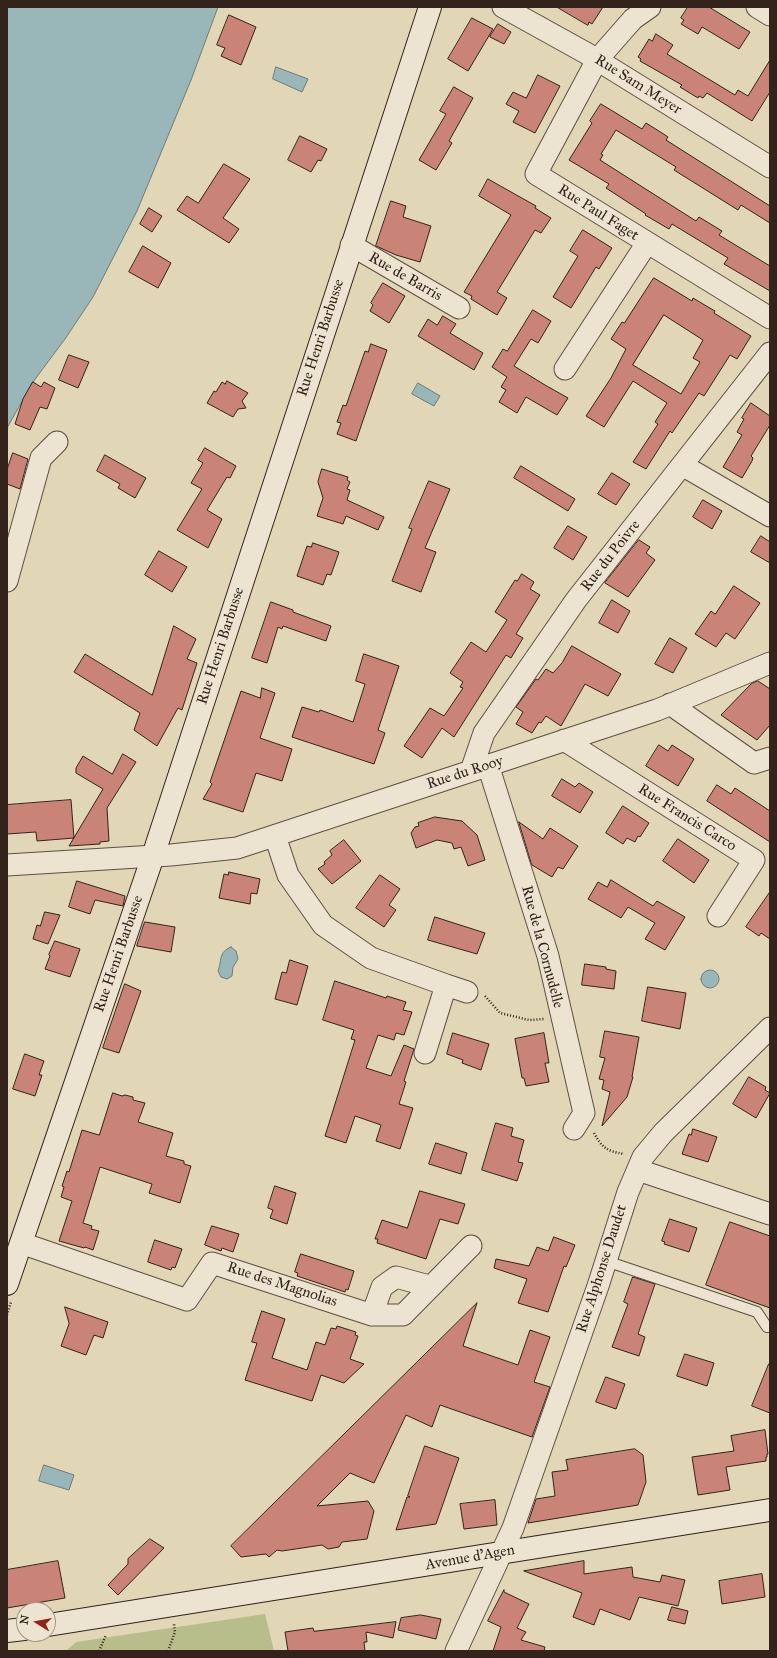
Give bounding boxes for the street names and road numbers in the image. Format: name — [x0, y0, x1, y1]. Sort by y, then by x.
street label: Rue Sam Meyer — [591, 51, 685, 119]
street label: Rue Paul Faget — [554, 181, 642, 245]
street label: Rue de Barris — [365, 249, 445, 305]
street label: Rue Henri Barbusse — [294, 277, 348, 399]
street label: Rue du Poivre — [578, 517, 644, 595]
street label: Rue Henri Barbusse — [194, 585, 248, 707]
street label: Rue du Rooy — [425, 752, 505, 794]
street label: Rue Francis Carco — [634, 781, 740, 855]
street label: Rue de la Cornudelle — [517, 884, 567, 1010]
street label: Rue Henri Barbusse — [91, 893, 147, 1015]
street label: Rue Alphonse Daudet — [573, 1203, 631, 1335]
street label: Rue des Magnolias — [225, 1259, 339, 1311]
street label: Avenue d'Agen — [424, 1541, 516, 1575]

